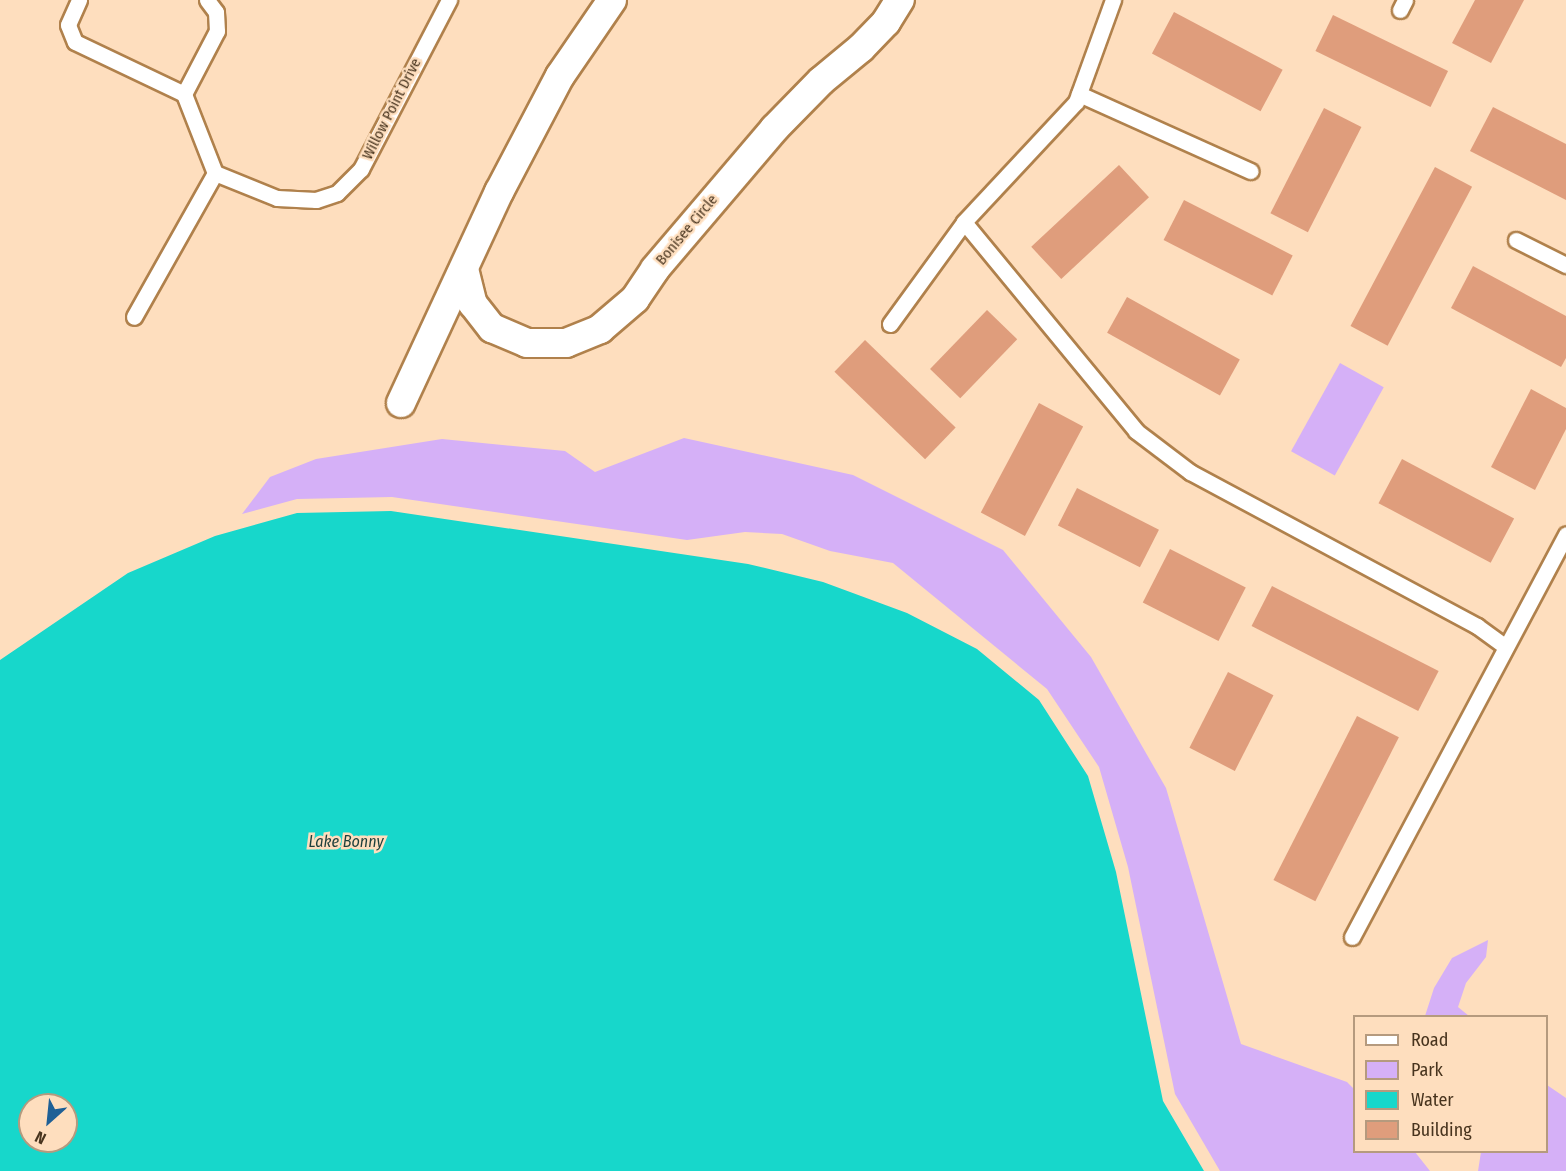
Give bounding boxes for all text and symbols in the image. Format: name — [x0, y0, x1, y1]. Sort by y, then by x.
street label: Willow Point Drive — [359, 55, 425, 163]
street label: Bonisee Circle — [652, 191, 722, 269]
water label: Lake Bonny — [308, 832, 384, 852]
legend — [1353, 1015, 1548, 1153]
text: Road — [1411, 1029, 1448, 1051]
text: Park — [1411, 1059, 1443, 1081]
text: Water — [1411, 1089, 1454, 1111]
north arrow — [18, 1093, 78, 1153]
text: Building — [1411, 1119, 1472, 1141]
text: N — [32, 1127, 49, 1148]

